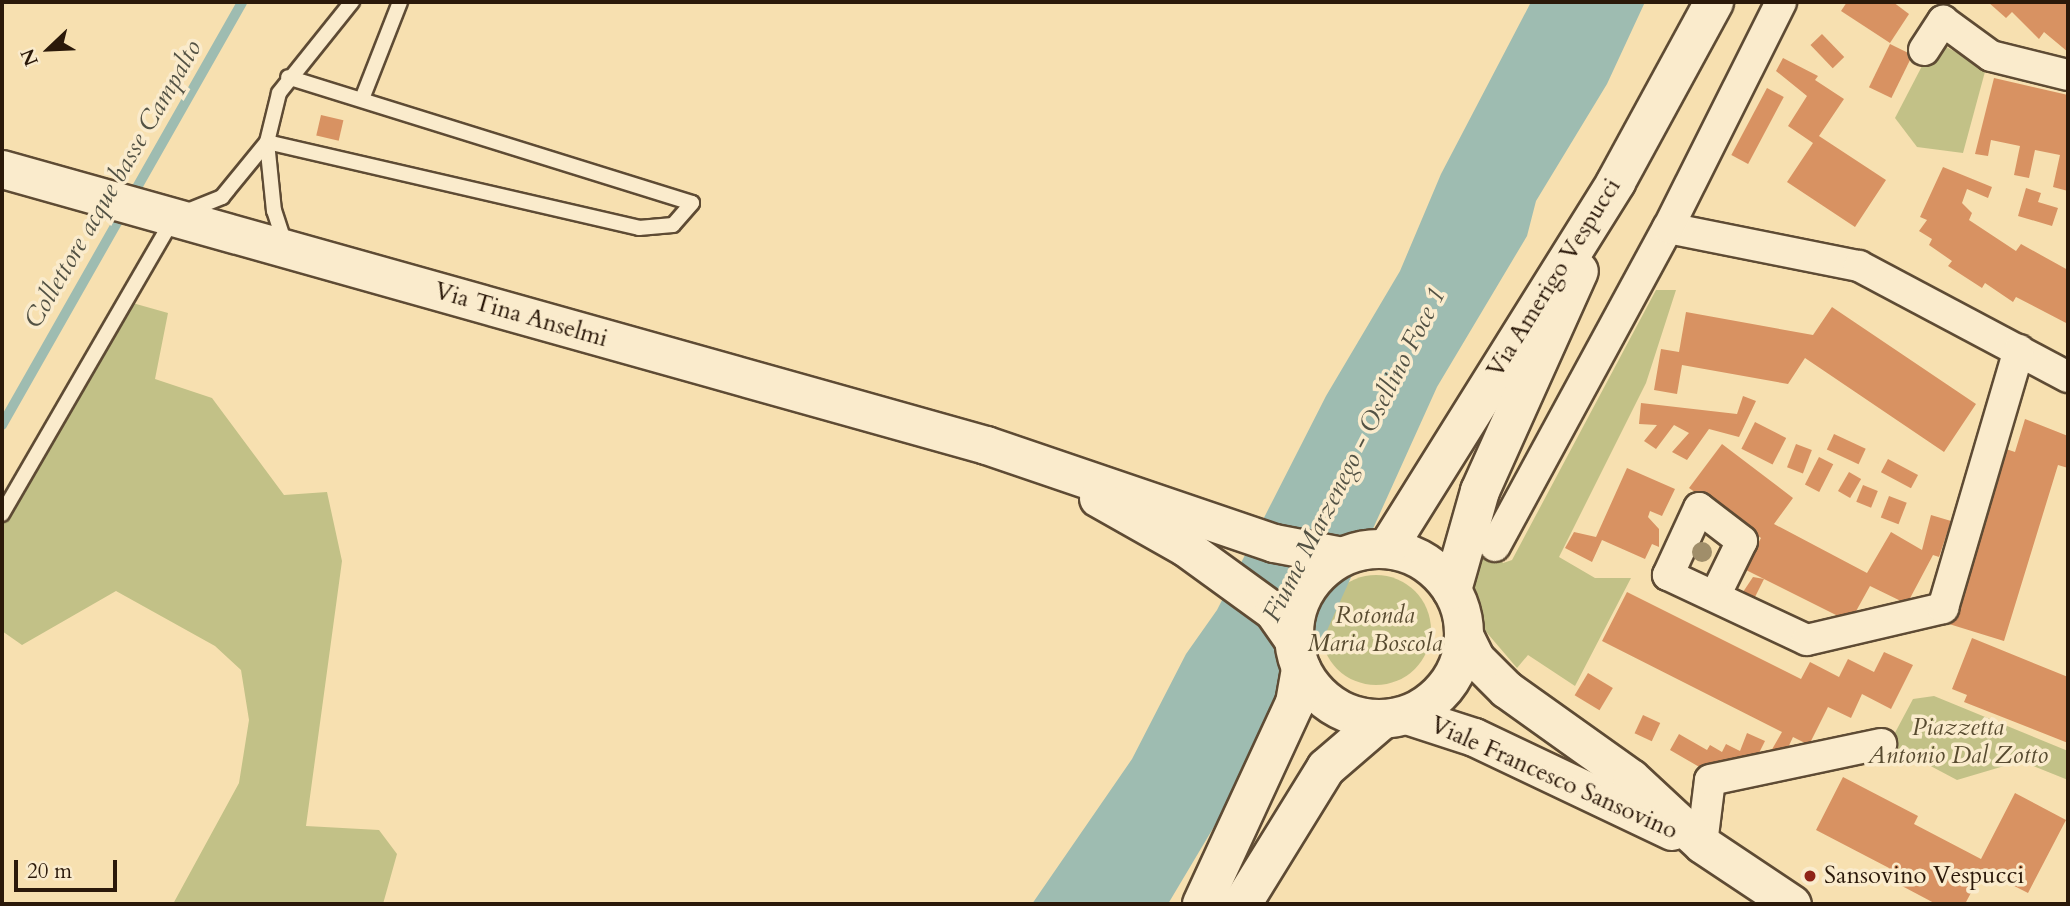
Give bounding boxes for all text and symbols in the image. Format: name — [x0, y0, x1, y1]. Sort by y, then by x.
north arrow — [14, 14, 84, 84]
water label: Collettore acque basse Campalto — [18, 34, 208, 334]
text: N — [14, 45, 45, 70]
street label: Via Amerigo Vespucci — [1481, 173, 1627, 383]
street label: Via Tina Anselmi — [431, 277, 611, 353]
water label: Fiume Marzenego - Osellino Foce 1 — [1256, 283, 1452, 627]
park label: Rotonda Maria Boscola — [1307, 602, 1443, 658]
street label: Viale Francesco Sansovino — [1426, 710, 1682, 846]
park label: Piazzetta Antonio Dal Zotto — [1868, 714, 2048, 770]
scale bar — [18, 846, 121, 890]
text: 20 m — [27, 857, 72, 886]
place label: Sansovino Vespucci — [1824, 862, 2024, 890]
marker: Sansovino Vespucci — [1802, 868, 1818, 884]

